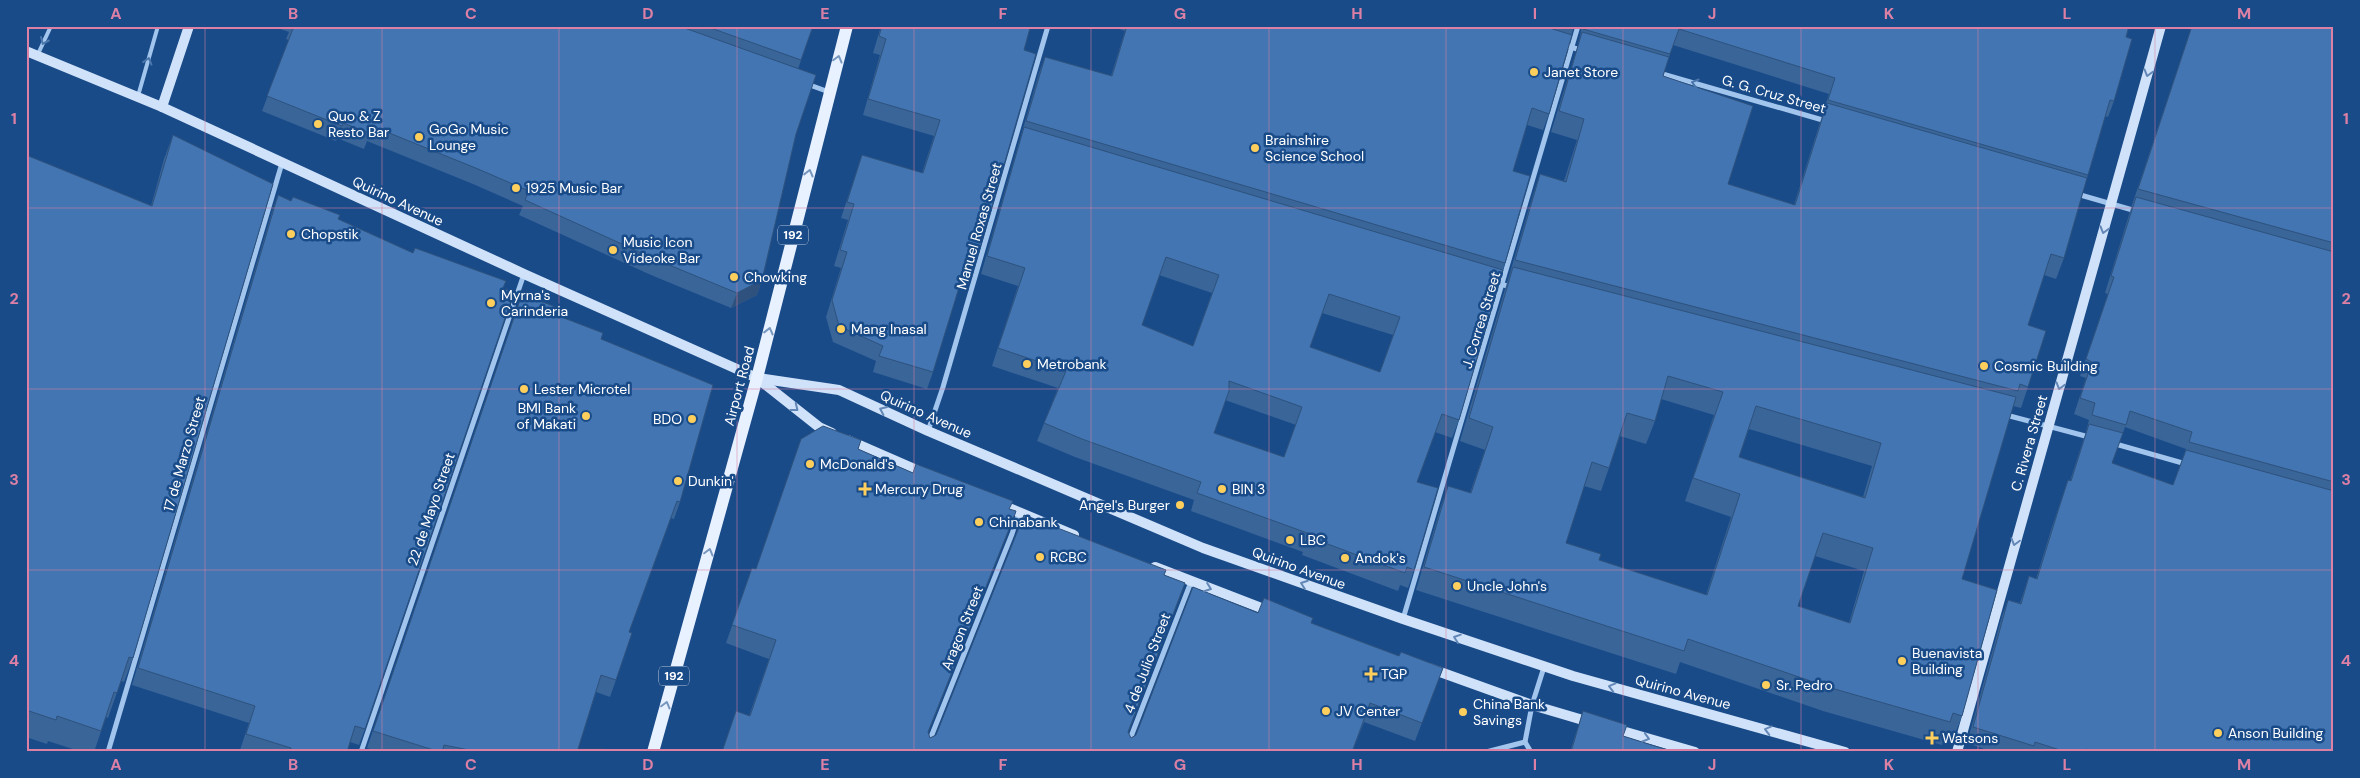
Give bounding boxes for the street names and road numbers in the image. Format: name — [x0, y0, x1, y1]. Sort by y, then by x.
street label: G. G. Cruz Street — [1720, 71, 1828, 117]
street label: Manuel Roxas Street — [952, 161, 1006, 291]
street label: Quirino Avenue — [350, 172, 446, 230]
road number: 192 — [778, 226, 808, 244]
street label: J. Correa Street — [1458, 269, 1504, 371]
street label: Airport Road — [720, 344, 758, 428]
street label: Quirino Avenue — [877, 386, 975, 442]
street label: C. Rivera Street — [2007, 393, 2051, 493]
street label: 17 de Marzo Street — [159, 394, 209, 514]
street label: 22 de Mayo Street — [403, 450, 459, 568]
street label: Quirino Avenue — [1250, 543, 1348, 593]
street label: Aragon Street — [937, 583, 987, 673]
street label: 4 de Julio Street — [1120, 610, 1174, 716]
road number: 192 — [659, 666, 689, 686]
street label: Quirino Avenue — [1633, 671, 1733, 713]

